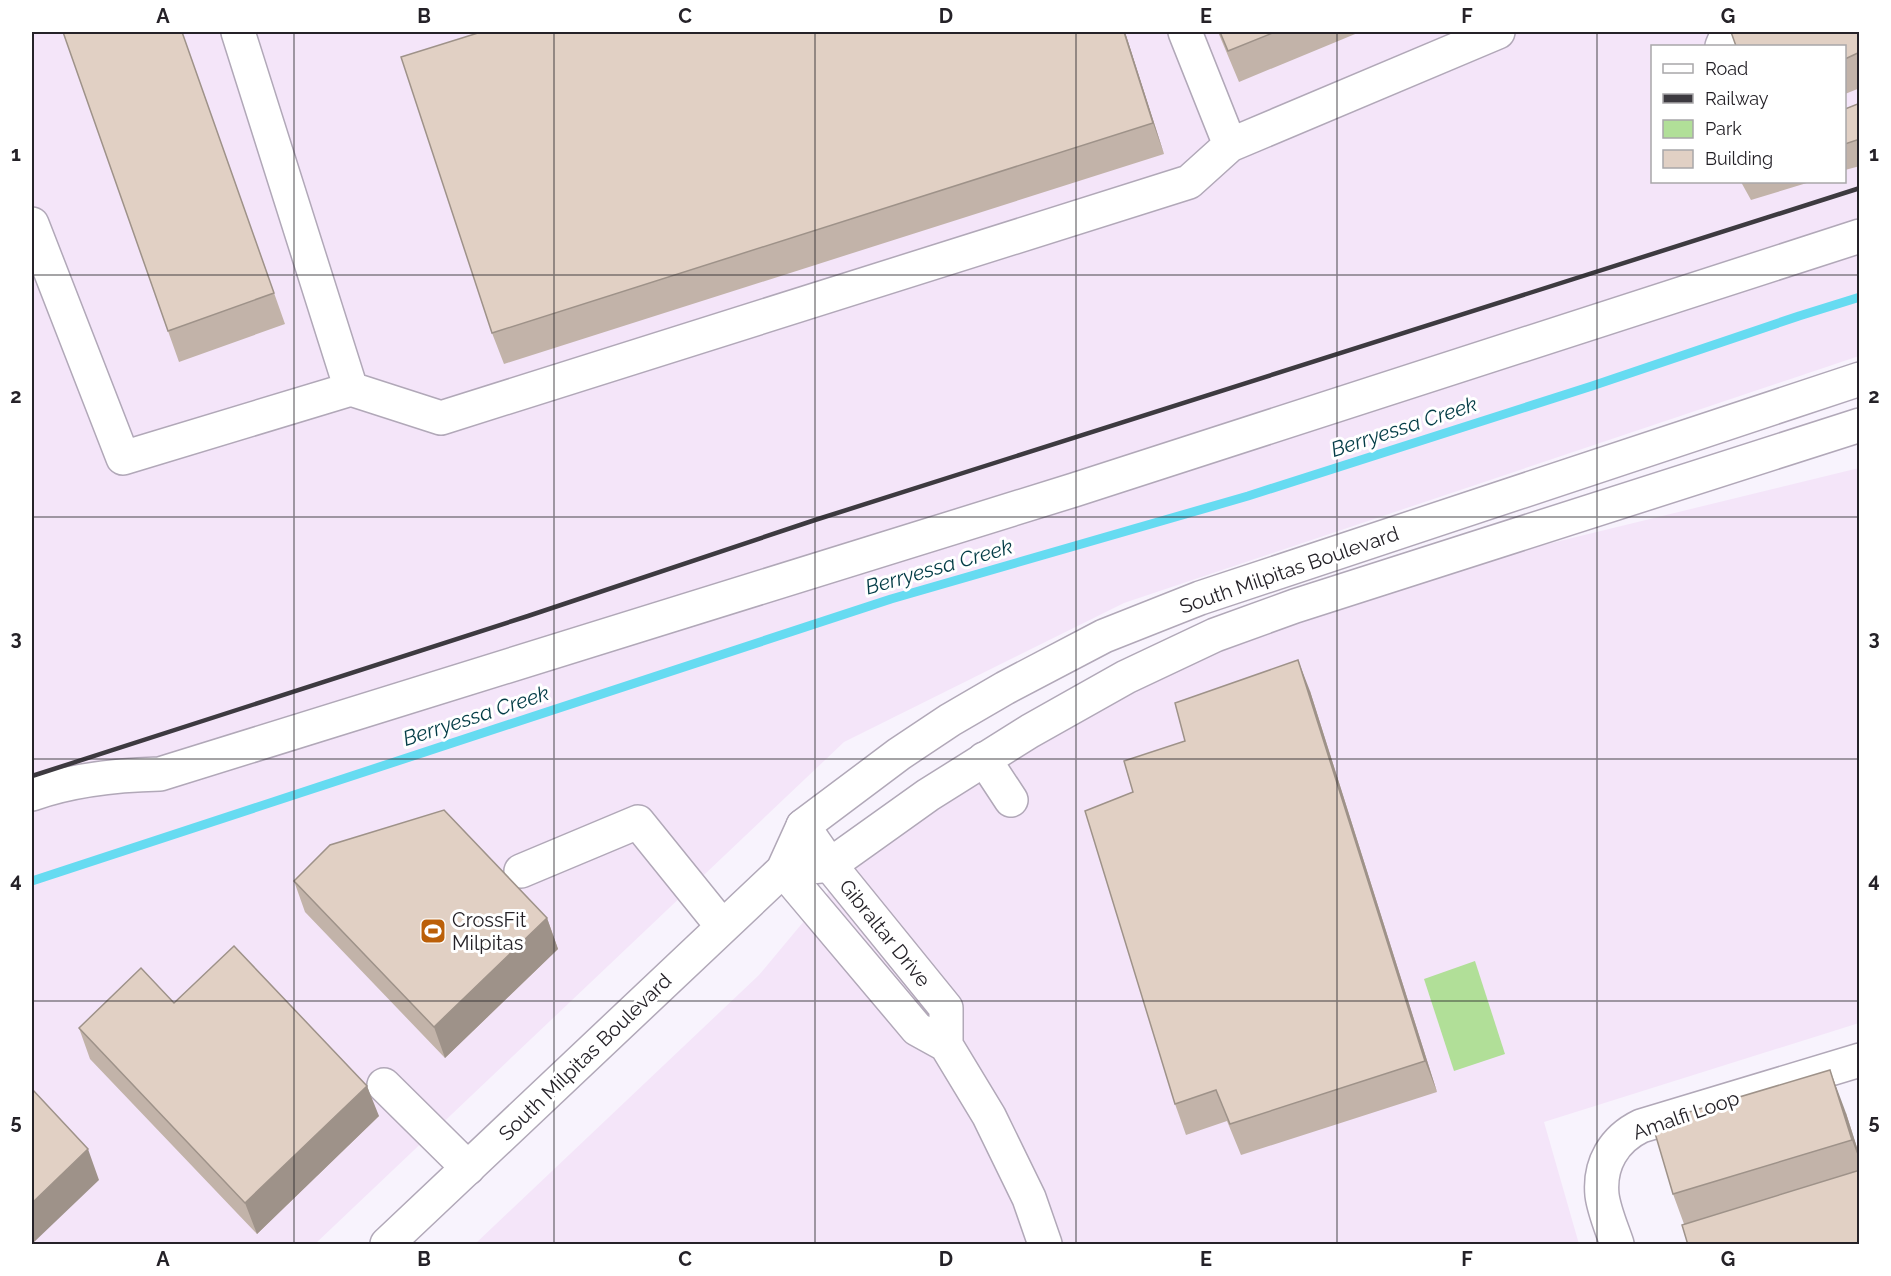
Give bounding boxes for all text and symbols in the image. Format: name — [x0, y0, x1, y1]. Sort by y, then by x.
text: A — [156, 4, 170, 28]
text: B — [417, 4, 431, 28]
text: C — [678, 4, 692, 28]
text: D — [939, 4, 953, 28]
text: E — [1200, 4, 1212, 28]
text: F — [1461, 4, 1473, 28]
text: G — [1721, 4, 1735, 28]
legend — [1651, 45, 1846, 183]
text: Road — [1705, 58, 1748, 79]
text: Railway — [1705, 88, 1769, 109]
text: Park — [1705, 118, 1742, 139]
text: 1 — [11, 142, 21, 166]
text: 1 — [1869, 142, 1879, 166]
text: Building — [1705, 148, 1773, 169]
text: 2 — [10, 384, 22, 408]
text: 2 — [1868, 384, 1880, 408]
water label: Berryessa Creek — [1328, 391, 1480, 462]
street label: South Milpitas Boulevard — [1176, 521, 1402, 619]
water label: Berryessa Creek — [862, 534, 1015, 600]
text: 3 — [10, 626, 22, 650]
text: 3 — [1868, 626, 1880, 650]
water label: Berryessa Creek — [400, 680, 552, 751]
text: 4 — [10, 868, 22, 892]
text: 4 — [1868, 868, 1880, 892]
street label: Gibraltar Drive — [834, 874, 936, 992]
place label: CrossFit Milpitas — [452, 908, 527, 955]
sports icon: CrossFit Milpitas — [418, 916, 448, 946]
street label: South Milpitas Boulevard — [494, 968, 676, 1146]
street label: Amalfi Loop — [1630, 1086, 1742, 1144]
text: 5 — [10, 1110, 22, 1134]
text: 5 — [1868, 1110, 1880, 1134]
text: A — [156, 1247, 170, 1271]
text: B — [417, 1247, 431, 1271]
text: C — [678, 1247, 692, 1271]
text: D — [939, 1247, 953, 1271]
text: E — [1200, 1247, 1212, 1271]
text: F — [1461, 1247, 1473, 1271]
text: G — [1721, 1247, 1735, 1271]

